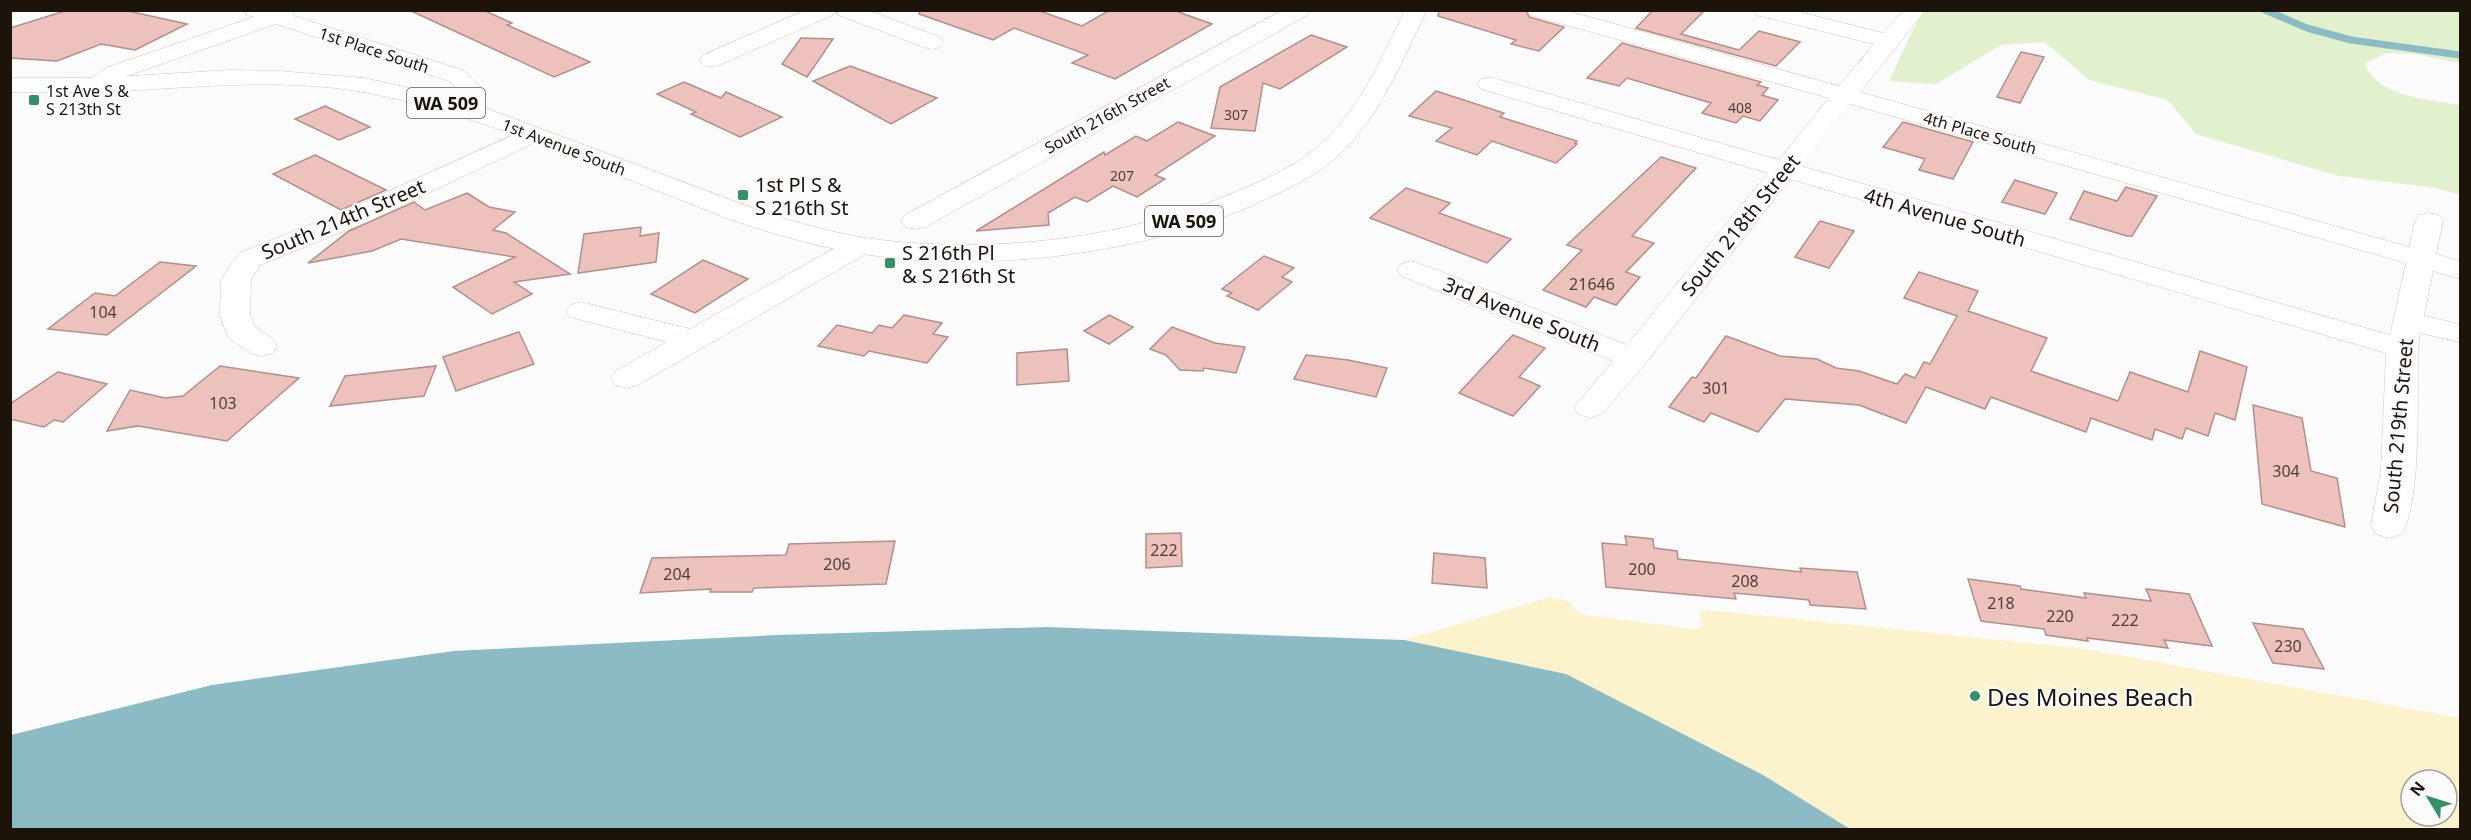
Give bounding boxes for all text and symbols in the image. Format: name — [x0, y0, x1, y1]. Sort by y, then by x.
street label: 1st Place South — [316, 22, 432, 78]
street label: South 216th Street — [1040, 71, 1174, 159]
place label: 1st Ave S & S 213th St — [46, 80, 129, 120]
road number: WA 509 — [407, 88, 485, 118]
marker: 1st Ave S & S 213th St — [27, 93, 41, 107]
house number: 408 — [1728, 98, 1752, 117]
house number: 307 — [1224, 105, 1248, 124]
street label: 4th Place South — [1921, 106, 2039, 160]
street label: 1st Avenue South — [499, 113, 629, 181]
street label: South 218th Street — [1674, 148, 1806, 302]
house number: 207 — [1110, 166, 1134, 185]
place label: 1st Pl S & S 216th St — [755, 171, 848, 221]
street label: South 214th Street — [257, 172, 429, 266]
street label: 4th Avenue South — [1861, 181, 2029, 253]
marker: 1st Pl S & S 216th St — [736, 188, 750, 202]
road number: WA 509 — [1145, 206, 1223, 236]
place label: S 216th Pl & S 216th St — [902, 239, 1015, 289]
marker: S 216th Pl & S 216th St — [883, 256, 897, 270]
street label: 3rd Avenue South — [1439, 270, 1605, 358]
house number: 21646 — [1569, 273, 1615, 295]
house number: 104 — [89, 301, 117, 323]
street label: South 219th Street — [2377, 338, 2419, 514]
house number: 301 — [1702, 377, 1730, 399]
house number: 103 — [209, 392, 237, 414]
house number: 304 — [2272, 460, 2300, 482]
house number: 222 — [1150, 539, 1178, 561]
house number: 206 — [823, 553, 851, 575]
house number: 200 — [1628, 558, 1656, 580]
house number: 204 — [663, 563, 691, 585]
house number: 208 — [1731, 570, 1759, 592]
house number: 218 — [1987, 592, 2015, 614]
house number: 220 — [2046, 605, 2074, 627]
house number: 222 — [2111, 609, 2139, 631]
house number: 230 — [2274, 635, 2302, 657]
place label: Des Moines Beach — [1987, 680, 2193, 713]
marker: Des Moines Beach — [1968, 689, 1982, 703]
north arrow — [2399, 768, 2459, 828]
text: N — [2405, 777, 2430, 801]

